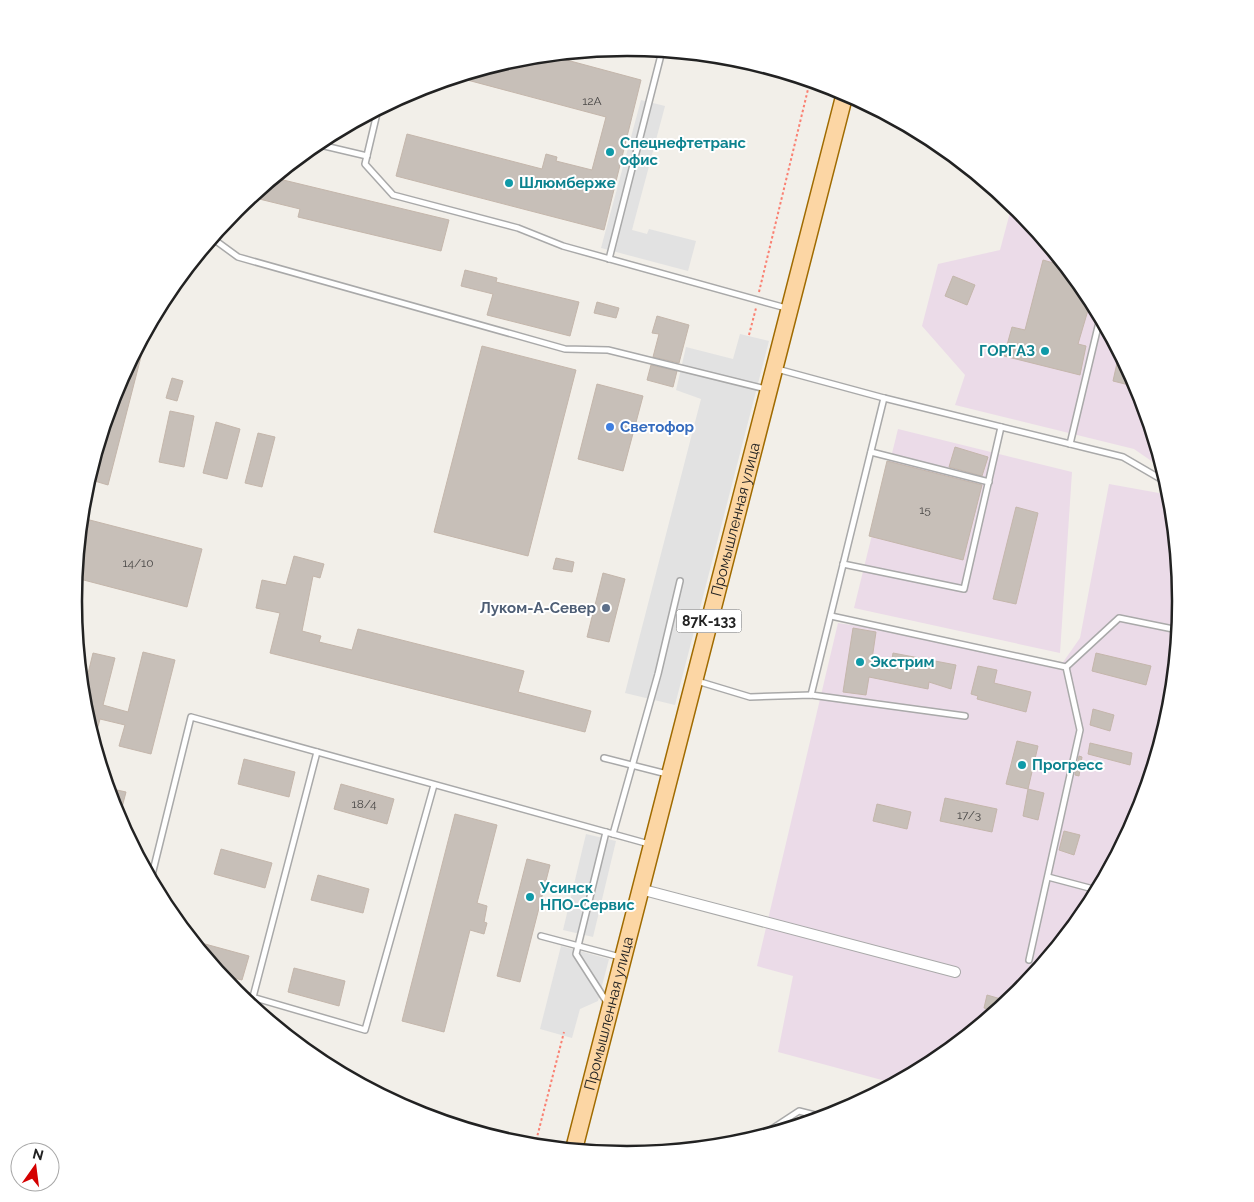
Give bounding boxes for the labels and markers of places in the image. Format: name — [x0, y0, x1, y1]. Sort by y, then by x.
place label: Спецнефтетранс офис — [620, 134, 747, 169]
marker: Спецнефтетранс офис — [604, 146, 616, 158]
place label: Шлюмберже — [519, 174, 616, 192]
marker: Шлюмберже — [503, 177, 515, 189]
place label: ГОРГАЗ — [979, 342, 1035, 360]
marker: ГОРГАЗ — [1039, 345, 1051, 357]
place label: Светофор — [620, 418, 695, 436]
marker: Светофор — [604, 421, 616, 433]
place label: Луком-А-Север — [480, 599, 596, 617]
marker: Луком-А-Север — [600, 602, 612, 614]
place label: Экстрим — [870, 653, 934, 671]
marker: Экстрим — [854, 656, 866, 668]
place label: Прогресс — [1032, 756, 1104, 774]
marker: Прогресс — [1016, 759, 1028, 771]
place label: Усинск НПО-Сервис — [539, 879, 635, 914]
marker: Усинск НПО-Сервис — [524, 891, 536, 903]

